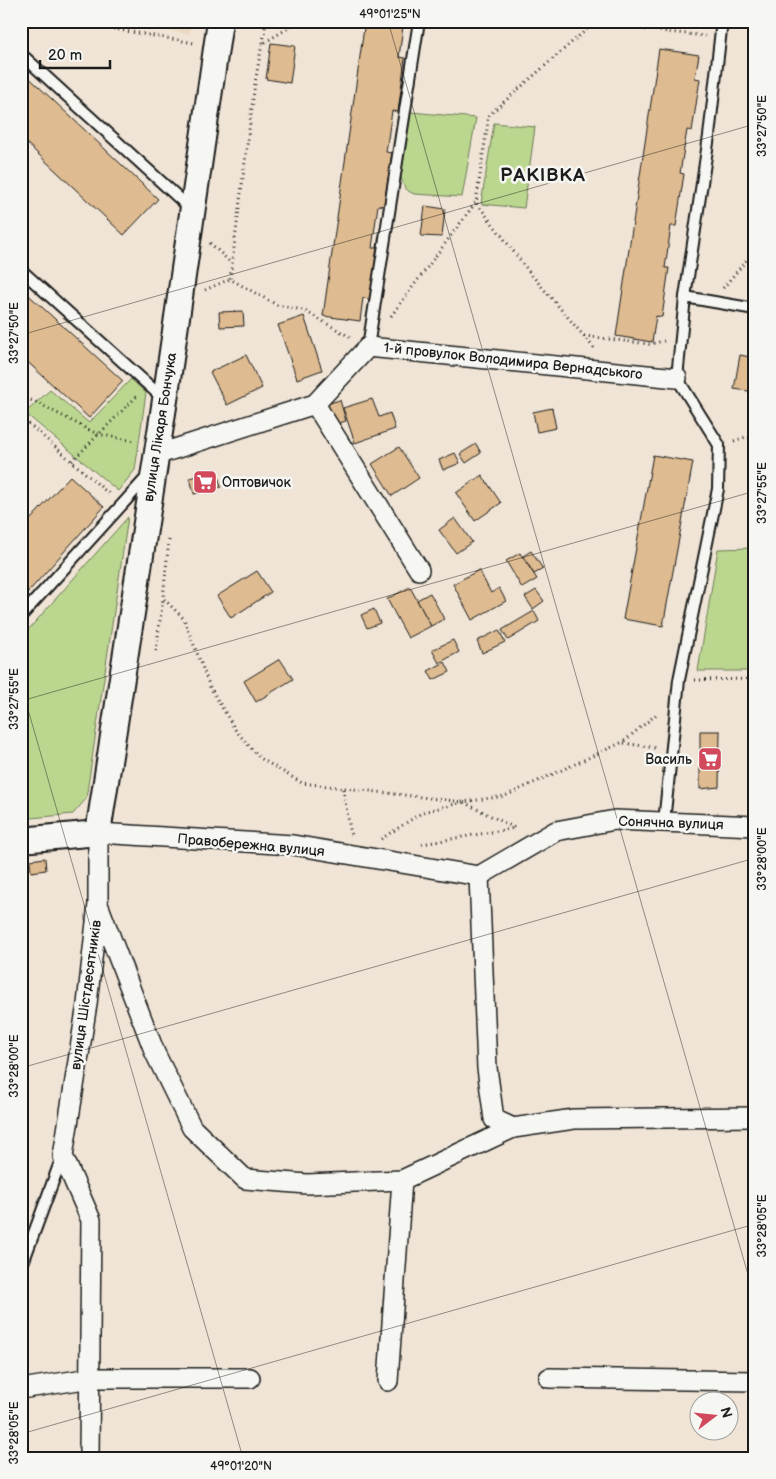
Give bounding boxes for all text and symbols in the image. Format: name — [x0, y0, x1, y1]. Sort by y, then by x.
text: 49°01'25"N — [359, 7, 421, 22]
scale bar — [40, 38, 110, 70]
text: 20 m — [48, 46, 82, 65]
text: 33°27'50"E — [755, 95, 770, 157]
district label: РАКІВКА — [500, 164, 586, 187]
text: 33°27'50"E — [7, 302, 22, 364]
street label: 1-й провулок Володимира Вернадського — [383, 339, 643, 383]
street label: вулиця Лікаря Бончука — [140, 351, 180, 503]
text: 33°27'55"E — [755, 462, 770, 524]
supermarket icon: Оптовичок — [192, 469, 218, 495]
place label: Оптовичок — [222, 474, 291, 491]
text: 33°27'55"E — [7, 668, 22, 730]
supermarket icon: Василь — [697, 746, 723, 772]
place label: Василь — [645, 751, 692, 768]
street label: Сонячна вулиця — [618, 813, 724, 833]
text: 33°28'00"E — [755, 827, 770, 891]
street label: Правобережна вулиця — [177, 830, 326, 860]
street label: вулиця Шістдесятників — [67, 918, 105, 1071]
text: 33°28'00"E — [7, 1034, 22, 1098]
text: 33°28'05"E — [755, 1194, 770, 1258]
north arrow — [688, 1392, 738, 1442]
text: 33°28'05"E — [7, 1401, 22, 1465]
text: N — [716, 1405, 736, 1420]
text: 49°01'20"N — [210, 1459, 272, 1474]

